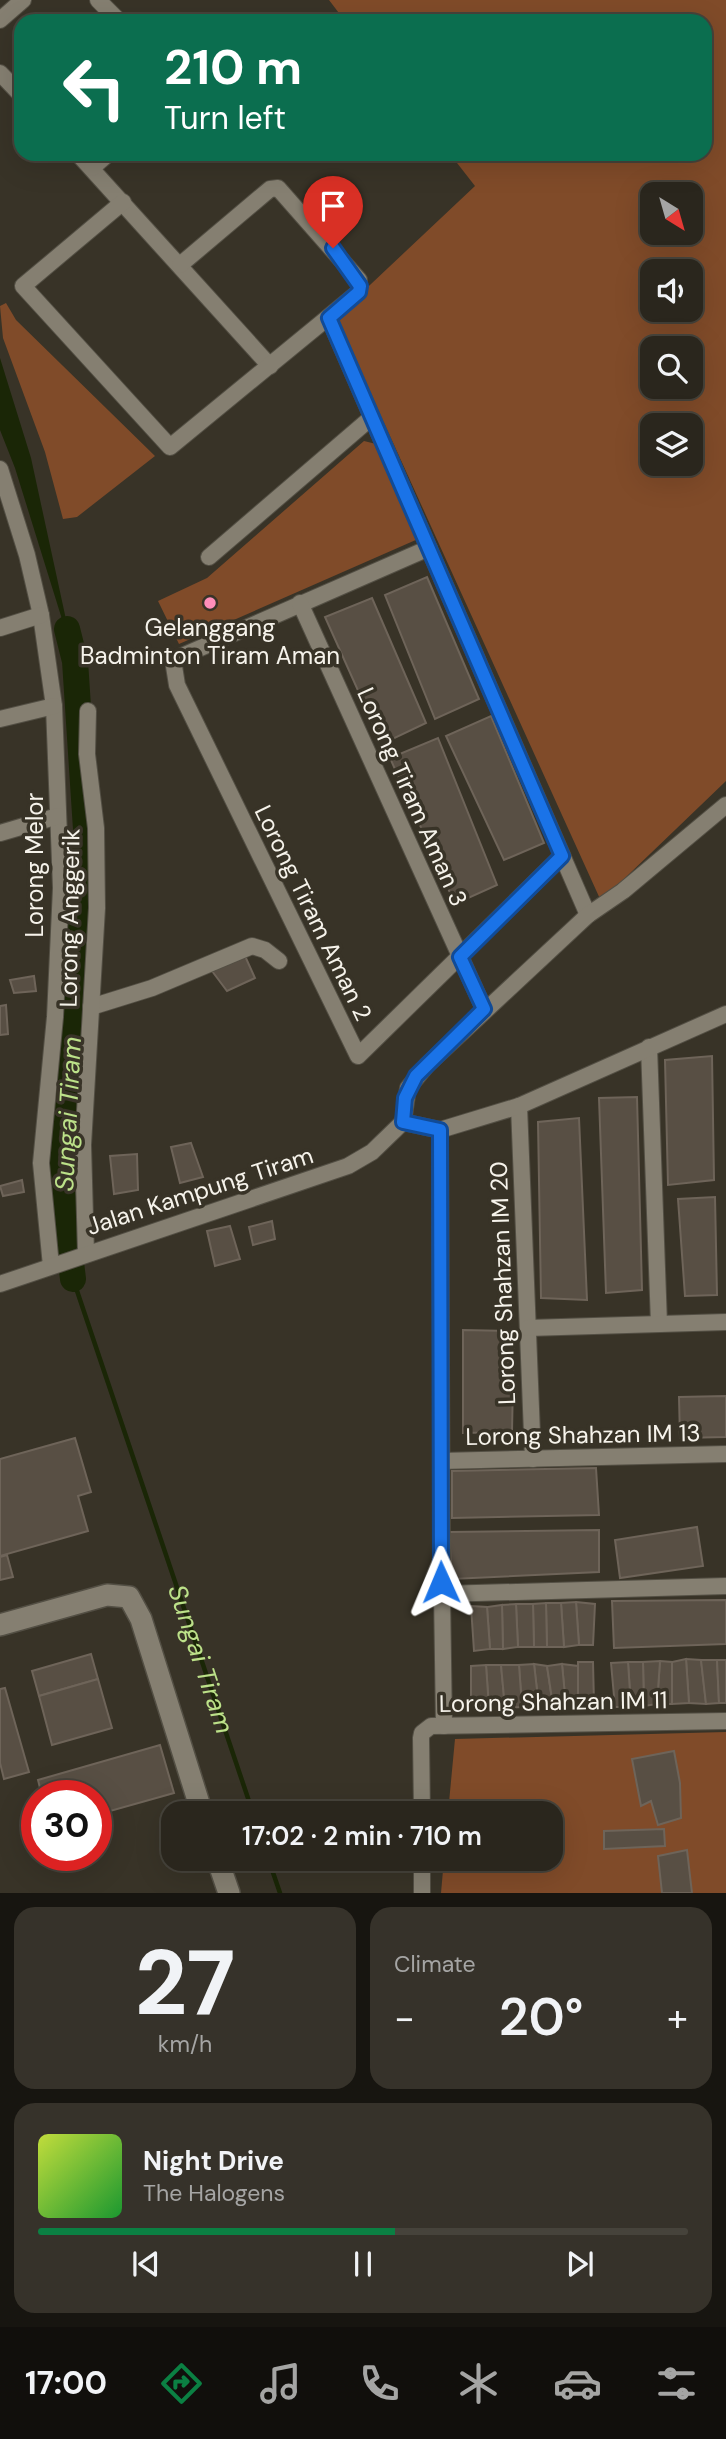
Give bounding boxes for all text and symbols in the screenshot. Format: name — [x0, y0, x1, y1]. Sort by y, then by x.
text: 210 m — [164, 35, 302, 99]
icon: left — [49, 42, 140, 133]
text: Turn left — [164, 97, 286, 139]
pin — [303, 176, 363, 248]
north arrow — [640, 182, 704, 245]
map controls — [640, 182, 703, 476]
icon: arrive — [314, 187, 352, 225]
button: sound — [640, 259, 703, 322]
button: search — [640, 336, 703, 399]
button: layers — [640, 413, 703, 476]
marker: Gelanggang Badminton Tiram Aman — [202, 595, 218, 611]
place label: Gelanggang Badminton Tiram Aman — [80, 612, 340, 671]
street label: Lorong Tiram Aman 3 — [350, 683, 475, 911]
street label: Lorong Melor — [19, 792, 50, 937]
street label: Lorong Tiram Aman 2 — [248, 800, 379, 1026]
street label: Lorong Anggerik — [52, 828, 87, 1008]
water label: Sungai Tiram — [47, 1036, 89, 1192]
street label: Jalan Kampung Tiram — [83, 1139, 317, 1242]
street label: Lorong Shahzan IM 20 — [483, 1161, 522, 1405]
street label: Lorong Shahzan IM 13 — [465, 1417, 701, 1452]
position arrow — [404, 1545, 478, 1619]
water label: Sungai Tiram — [160, 1580, 242, 1738]
street label: Lorong Shahzan IM 11 — [438, 1684, 668, 1719]
speed limit sign: 30 — [21, 1780, 112, 1871]
text: 17:02 · 2 min · 710 m — [242, 1819, 482, 1853]
text: 27 — [135, 1924, 235, 2042]
text: Climate — [394, 1949, 476, 1979]
text: 20° — [499, 1983, 583, 2051]
text: − — [394, 1993, 415, 2043]
text: + — [667, 1993, 688, 2043]
text: km/h — [158, 2029, 212, 2059]
text: Night Drive — [143, 2144, 284, 2178]
text: The Halogens — [143, 2178, 285, 2208]
icon: previous — [127, 2245, 165, 2283]
icon: pause — [344, 2245, 382, 2283]
icon: next — [561, 2245, 599, 2283]
icon: directions — [157, 2359, 206, 2408]
icon: music — [256, 2359, 305, 2408]
icon: phone — [355, 2359, 404, 2408]
icon: climate — [454, 2359, 503, 2408]
icon: car — [553, 2359, 602, 2408]
icon: filters — [652, 2359, 701, 2408]
text: 17:00 — [25, 2362, 107, 2404]

